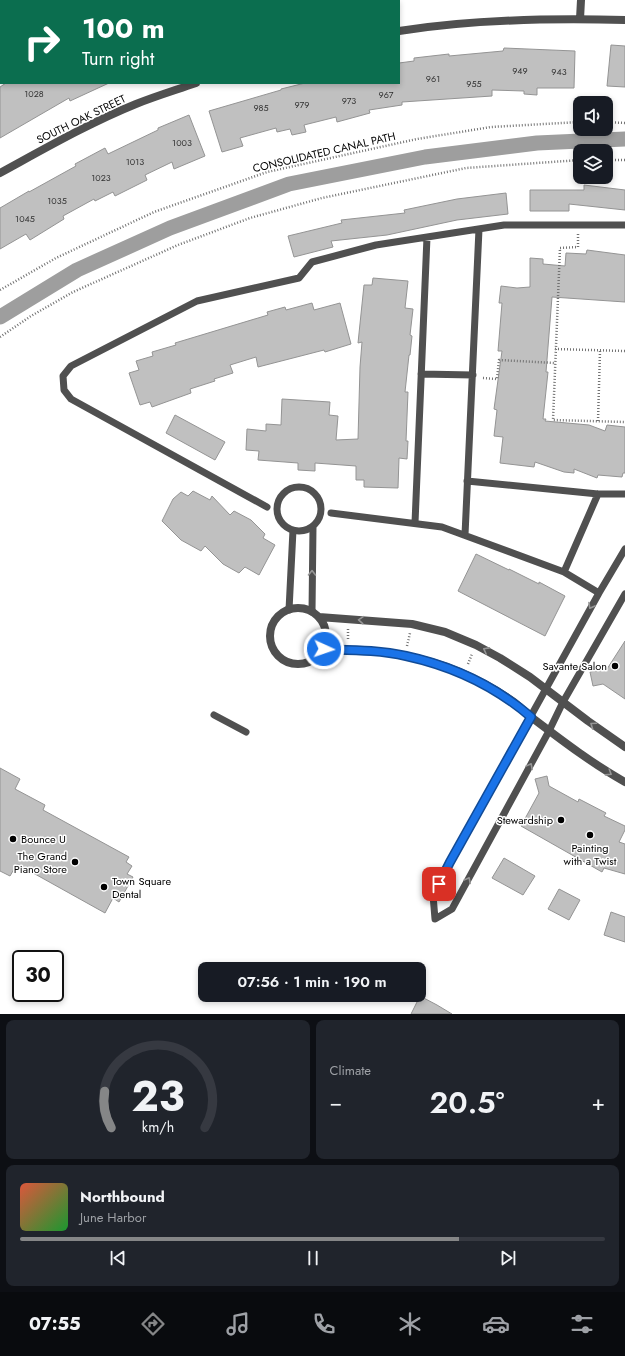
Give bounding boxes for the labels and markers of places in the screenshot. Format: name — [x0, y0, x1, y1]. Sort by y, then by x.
place label: Savante Salon — [543, 658, 607, 674]
marker: Savante Salon — [610, 661, 620, 671]
place label: Stewardship — [497, 812, 553, 828]
marker: Stewardship — [556, 815, 566, 825]
marker: Painting with a Twist — [585, 830, 595, 840]
place label: Bounce U — [21, 831, 66, 847]
marker: Bounce U — [8, 834, 18, 844]
place label: Painting with a Twist — [564, 840, 617, 869]
place label: The Grand Piano Store — [14, 848, 67, 877]
marker: The Grand Piano Store — [70, 857, 80, 867]
pin — [422, 867, 456, 901]
place label: Town Square Dental — [112, 873, 171, 902]
marker: Town Square Dental — [99, 882, 109, 892]

